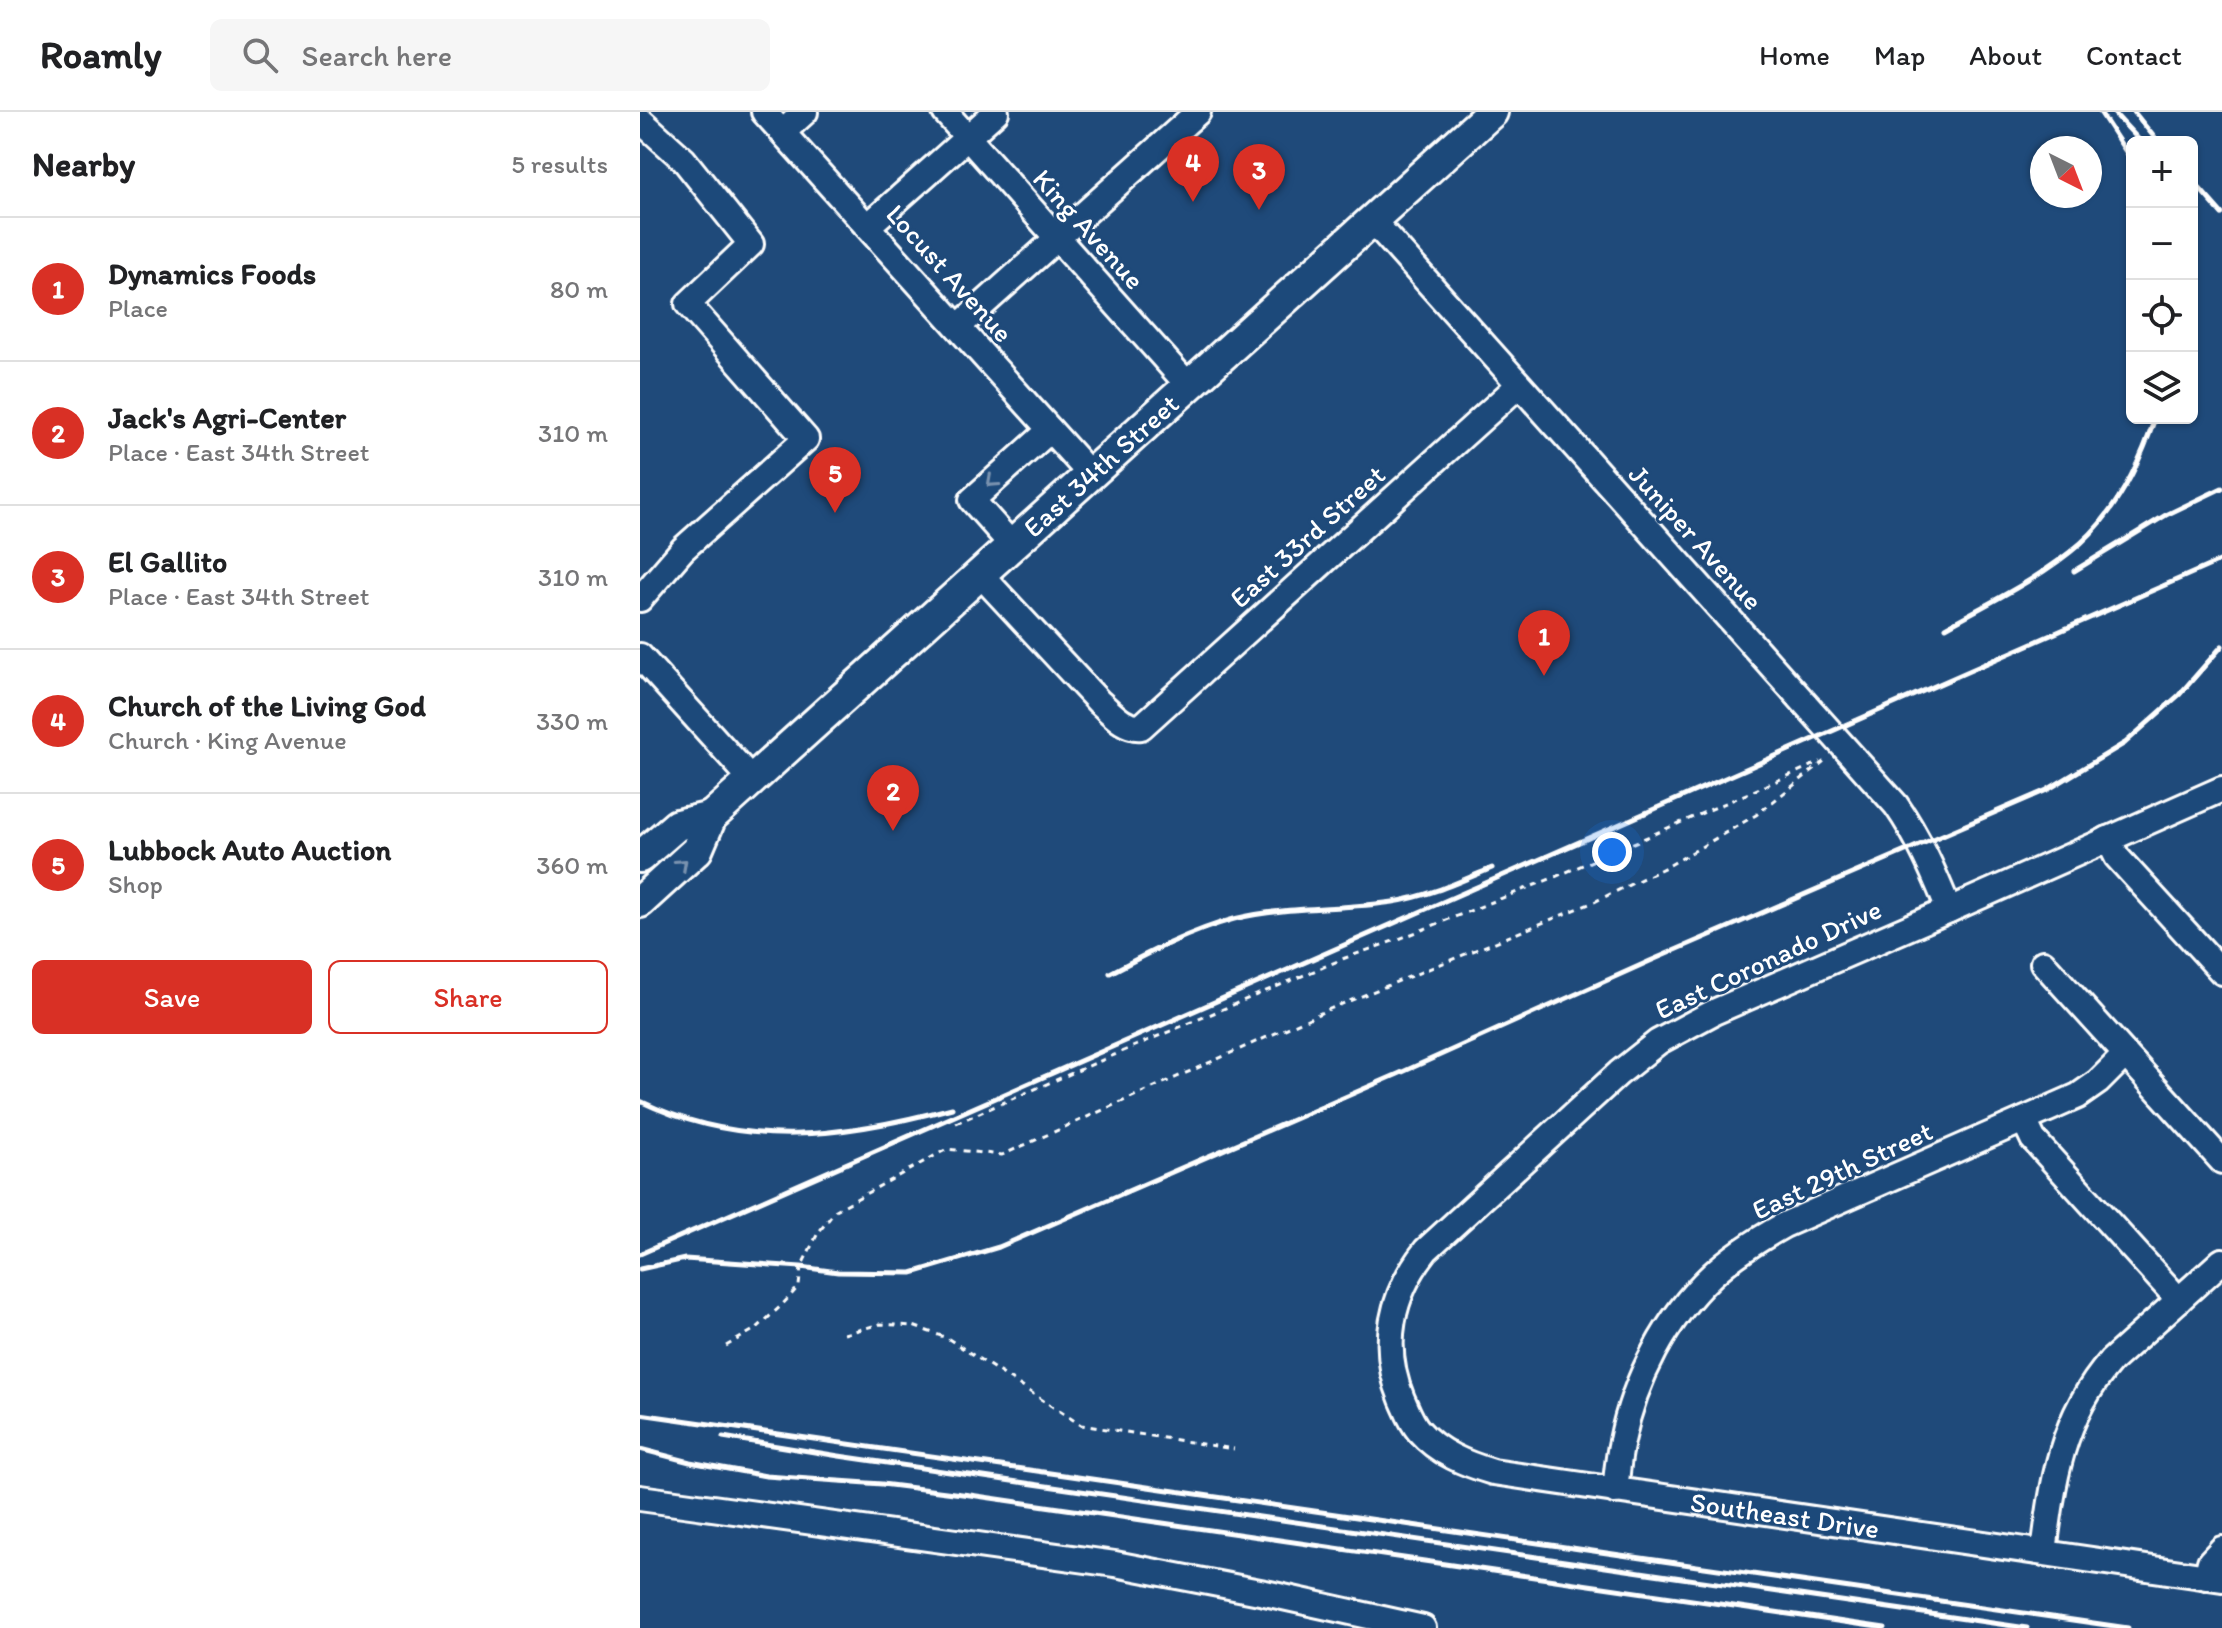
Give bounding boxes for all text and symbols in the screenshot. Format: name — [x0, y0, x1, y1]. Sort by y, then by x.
search box — [210, 19, 770, 91]
text: Roamly — [40, 32, 162, 78]
icon: search — [238, 33, 282, 77]
text: Search here — [302, 37, 452, 74]
text: Home — [1759, 38, 1830, 72]
text: Map — [1874, 38, 1925, 72]
text: About — [1969, 38, 2042, 72]
text: Contact — [2086, 38, 2182, 72]
pin: 4 — [1167, 136, 1219, 202]
north arrow — [2030, 136, 2102, 208]
map controls — [2126, 136, 2198, 424]
button: + — [2126, 136, 2198, 208]
text: Nearby — [32, 144, 135, 185]
pin: 3 — [1233, 144, 1285, 210]
text: 5 results — [511, 148, 608, 180]
street label: King Avenue — [1026, 162, 1152, 296]
street label: Locust Avenue — [879, 197, 1021, 349]
button: − — [2126, 208, 2198, 280]
text: Dynamics Foods — [108, 255, 316, 292]
text: 1 — [52, 273, 64, 305]
text: 80 m — [550, 273, 608, 305]
button: locate — [2126, 280, 2198, 352]
text: Place — [108, 292, 168, 324]
button: layers — [2126, 352, 2198, 424]
street label: East 34th Street — [1016, 386, 1186, 544]
text: Jack's Agri-Center — [108, 399, 346, 436]
text: 2 — [51, 417, 65, 449]
text: 310 m — [538, 417, 608, 449]
text: Place · East 34th Street — [108, 436, 370, 468]
pin: 5 — [809, 447, 861, 513]
street label: East 33rd Street — [1222, 457, 1392, 615]
street label: Juniper Avenue — [1622, 457, 1770, 617]
one-way arrow — [986, 472, 1001, 487]
text: El Gallito — [108, 543, 227, 580]
text: 3 — [51, 561, 65, 593]
text: 310 m — [538, 561, 608, 593]
text: Place · East 34th Street — [108, 580, 370, 612]
pin: 1 — [1518, 610, 1570, 676]
text: Church of the Living God — [108, 687, 426, 724]
text: 4 — [50, 705, 66, 737]
text: 330 m — [536, 705, 608, 737]
text: Church · King Avenue — [108, 724, 347, 756]
pin: 2 — [867, 765, 919, 831]
text: Lubbock Auto Auction — [108, 831, 391, 868]
your location — [1592, 832, 1632, 872]
text: 5 — [51, 849, 65, 881]
text: 360 m — [536, 849, 608, 881]
one-way arrow — [672, 860, 687, 874]
text: Shop — [108, 868, 163, 900]
street label: East Coronado Drive — [1649, 892, 1887, 1026]
button: Save — [32, 960, 312, 1034]
button: Share — [328, 960, 608, 1034]
street label: East 29th Street — [1746, 1113, 1938, 1227]
street label: Southeast Drive — [1688, 1484, 1882, 1545]

